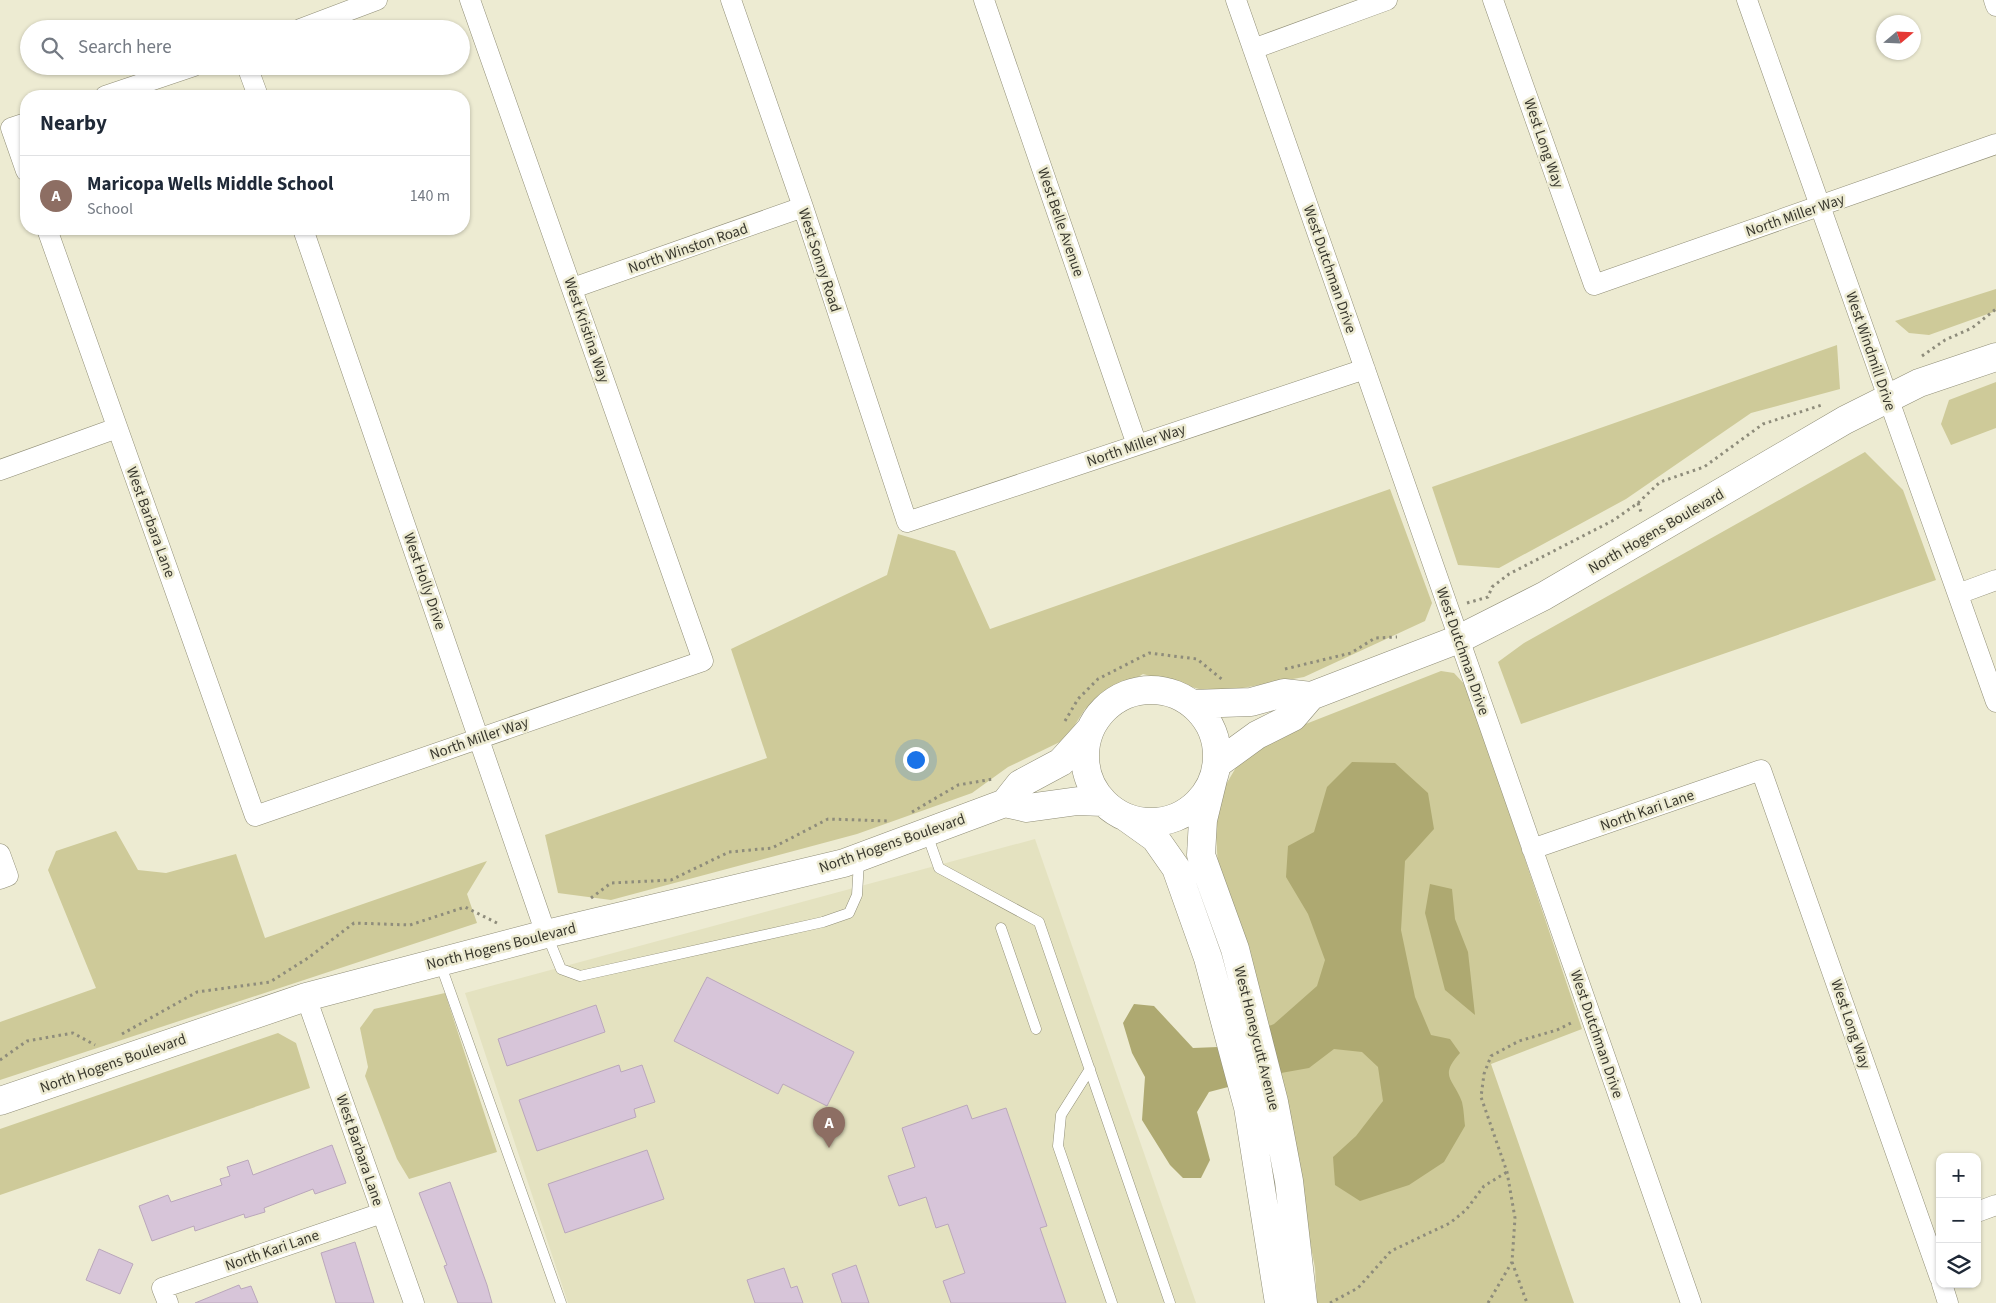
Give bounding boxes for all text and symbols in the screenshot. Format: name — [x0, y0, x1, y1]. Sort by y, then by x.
north arrow — [1876, 15, 1921, 60]
search box — [20, 20, 470, 75]
icon: search — [38, 34, 66, 62]
text: Search here — [78, 34, 172, 61]
street label: West Long Way — [1518, 96, 1569, 191]
text: Nearby — [40, 108, 107, 138]
street label: West Belle Avenue — [1032, 165, 1089, 279]
text: Maricopa Wells Middle School — [87, 171, 333, 198]
text: A — [51, 185, 61, 207]
text: 140 m — [410, 185, 450, 207]
street label: North Miller Way — [1743, 189, 1847, 242]
text: School — [87, 198, 133, 220]
street label: West Dutchman Drive — [1298, 202, 1361, 336]
street label: West Sonny Road — [793, 206, 846, 315]
street label: North Winston Road — [625, 218, 751, 279]
street label: West Kristina Way — [559, 275, 614, 386]
street label: West Windmill Drive — [1840, 289, 1901, 413]
street label: North Miller Way — [1084, 419, 1188, 472]
street label: West Barbara Lane — [121, 464, 180, 580]
street label: North Hogens Boulevard — [1584, 484, 1728, 579]
street label: West Holly Drive — [398, 530, 451, 633]
street label: West Dutchman Drive — [1431, 584, 1494, 718]
street label: North Miller Way — [427, 712, 531, 765]
your location — [903, 747, 929, 773]
street label: North Kari Lane — [1597, 785, 1697, 836]
street label: North Hogens Boulevard — [816, 809, 968, 878]
street label: North Hogens Boulevard — [424, 918, 578, 975]
street label: West Honeycutt Avenue — [1228, 964, 1285, 1112]
street label: West Dutchman Drive — [1565, 967, 1628, 1101]
street label: West Long Way — [1825, 977, 1876, 1072]
street label: North Hogens Boulevard — [37, 1029, 189, 1098]
street label: West Barbara Lane — [331, 1092, 388, 1209]
pin: A — [813, 1107, 845, 1148]
map controls — [1936, 1153, 1981, 1288]
button: + — [1936, 1153, 1981, 1198]
button: − — [1936, 1198, 1981, 1243]
street label: North Kari Lane — [222, 1225, 322, 1276]
button: layers — [1936, 1243, 1981, 1288]

